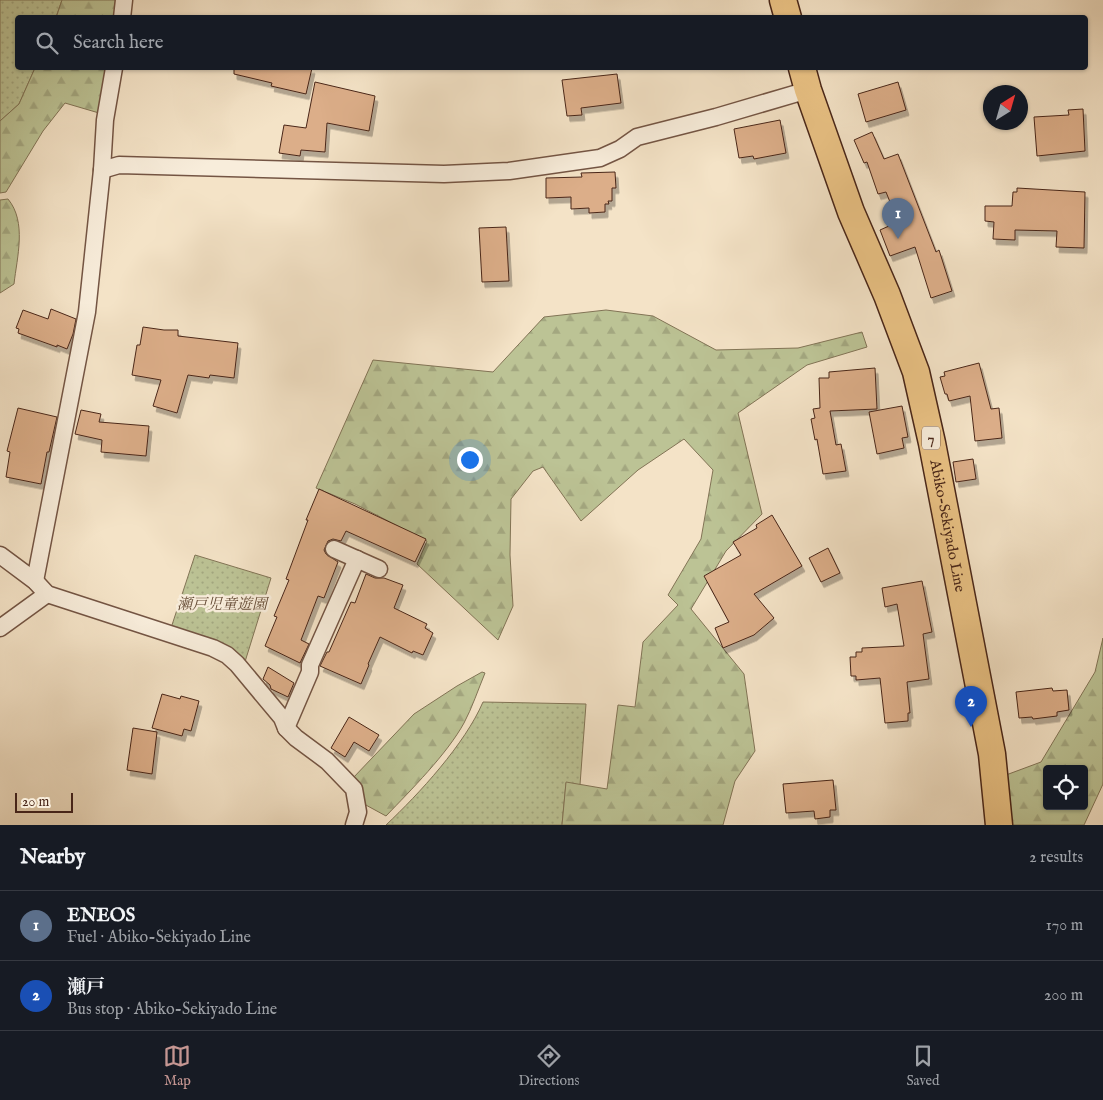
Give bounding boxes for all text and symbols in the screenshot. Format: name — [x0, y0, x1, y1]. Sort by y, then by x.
search box — [15, 15, 1088, 70]
icon: search — [33, 29, 61, 57]
text: Search here — [73, 31, 164, 55]
north arrow — [983, 85, 1028, 130]
pin: 1 — [882, 198, 914, 239]
road number: 7 — [922, 426, 940, 449]
your location — [457, 447, 483, 473]
street label: Abiko-Sekiyado Line — [925, 457, 970, 594]
park label: 瀬戸児童遊園 — [177, 595, 270, 614]
pin: 2 — [955, 686, 987, 727]
map controls — [1043, 765, 1088, 810]
button: locate — [1043, 765, 1088, 810]
scale bar — [15, 790, 72, 813]
text: 20 m — [22, 793, 49, 811]
text: Nearby — [20, 844, 85, 871]
text: 2 results — [1029, 848, 1083, 868]
text: ENEOS — [67, 904, 135, 928]
text: 1 — [33, 916, 39, 936]
text: 170 m — [1046, 916, 1083, 936]
text: Fuel · Abiko-Sekiyado Line — [67, 928, 251, 948]
text: 瀬戸 — [67, 976, 105, 1000]
text: 2 — [32, 986, 40, 1006]
text: 200 m — [1044, 986, 1083, 1006]
text: Bus stop · Abiko-Sekiyado Line — [67, 1000, 277, 1020]
tab: Map — [163, 1042, 191, 1090]
tab: Directions — [518, 1042, 579, 1090]
tab: Saved — [906, 1042, 939, 1090]

